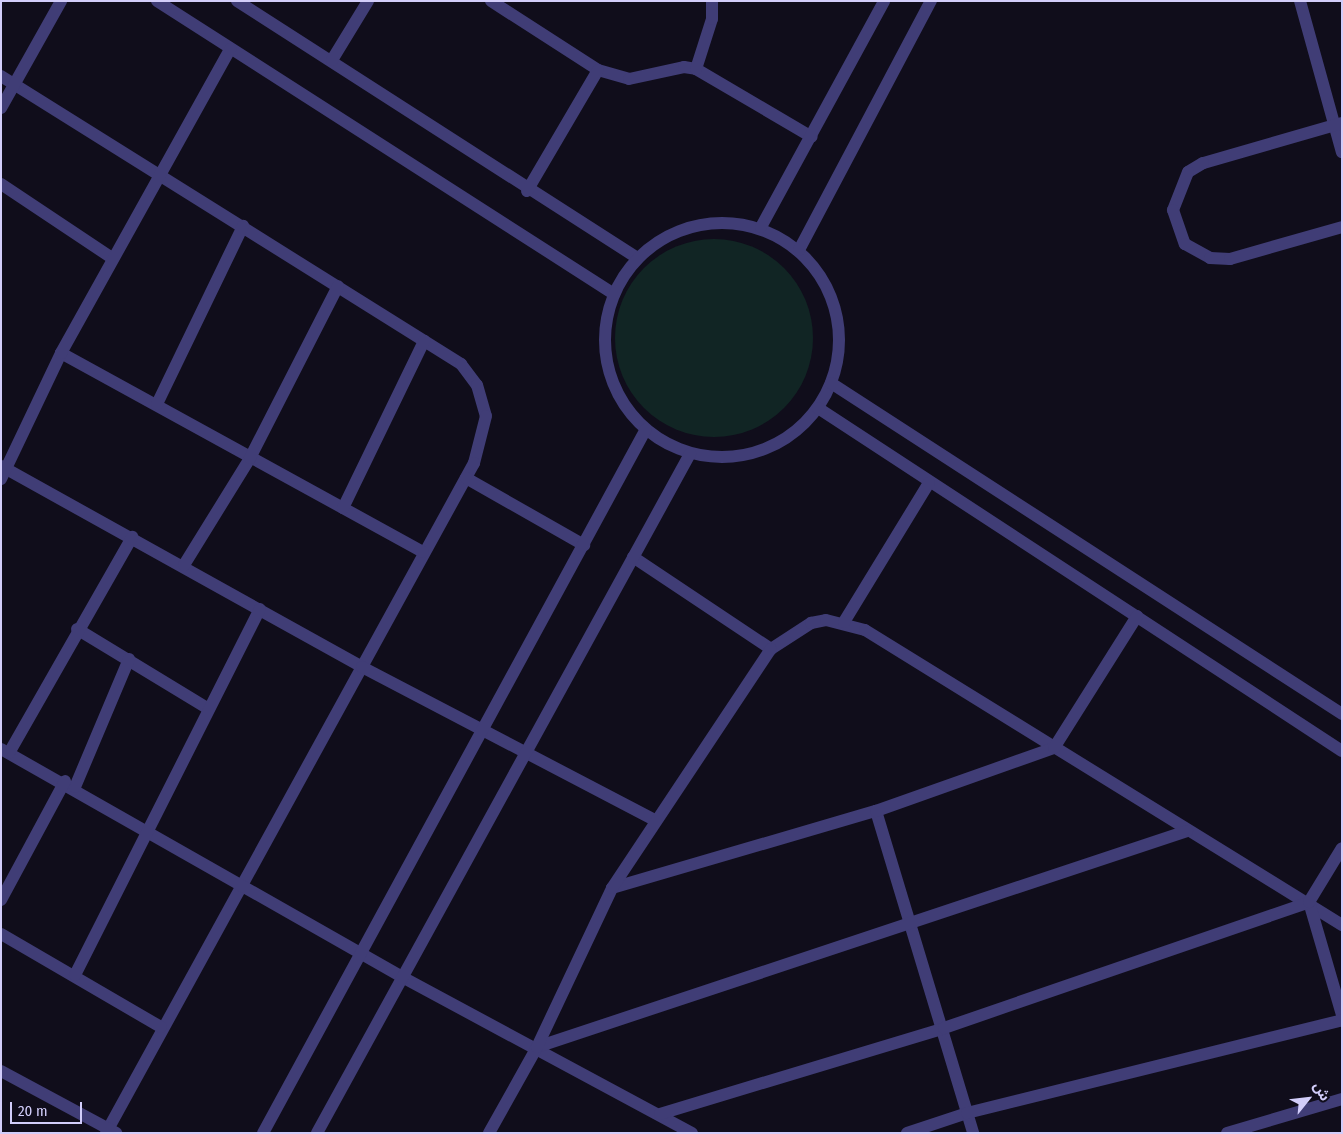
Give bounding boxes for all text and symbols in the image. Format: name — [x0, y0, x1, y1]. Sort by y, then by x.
north arrow — [1283, 1074, 1333, 1124]
text: ش — [1309, 1079, 1334, 1104]
scale bar — [12, 1092, 85, 1124]
text: 20 m — [18, 1102, 48, 1120]

